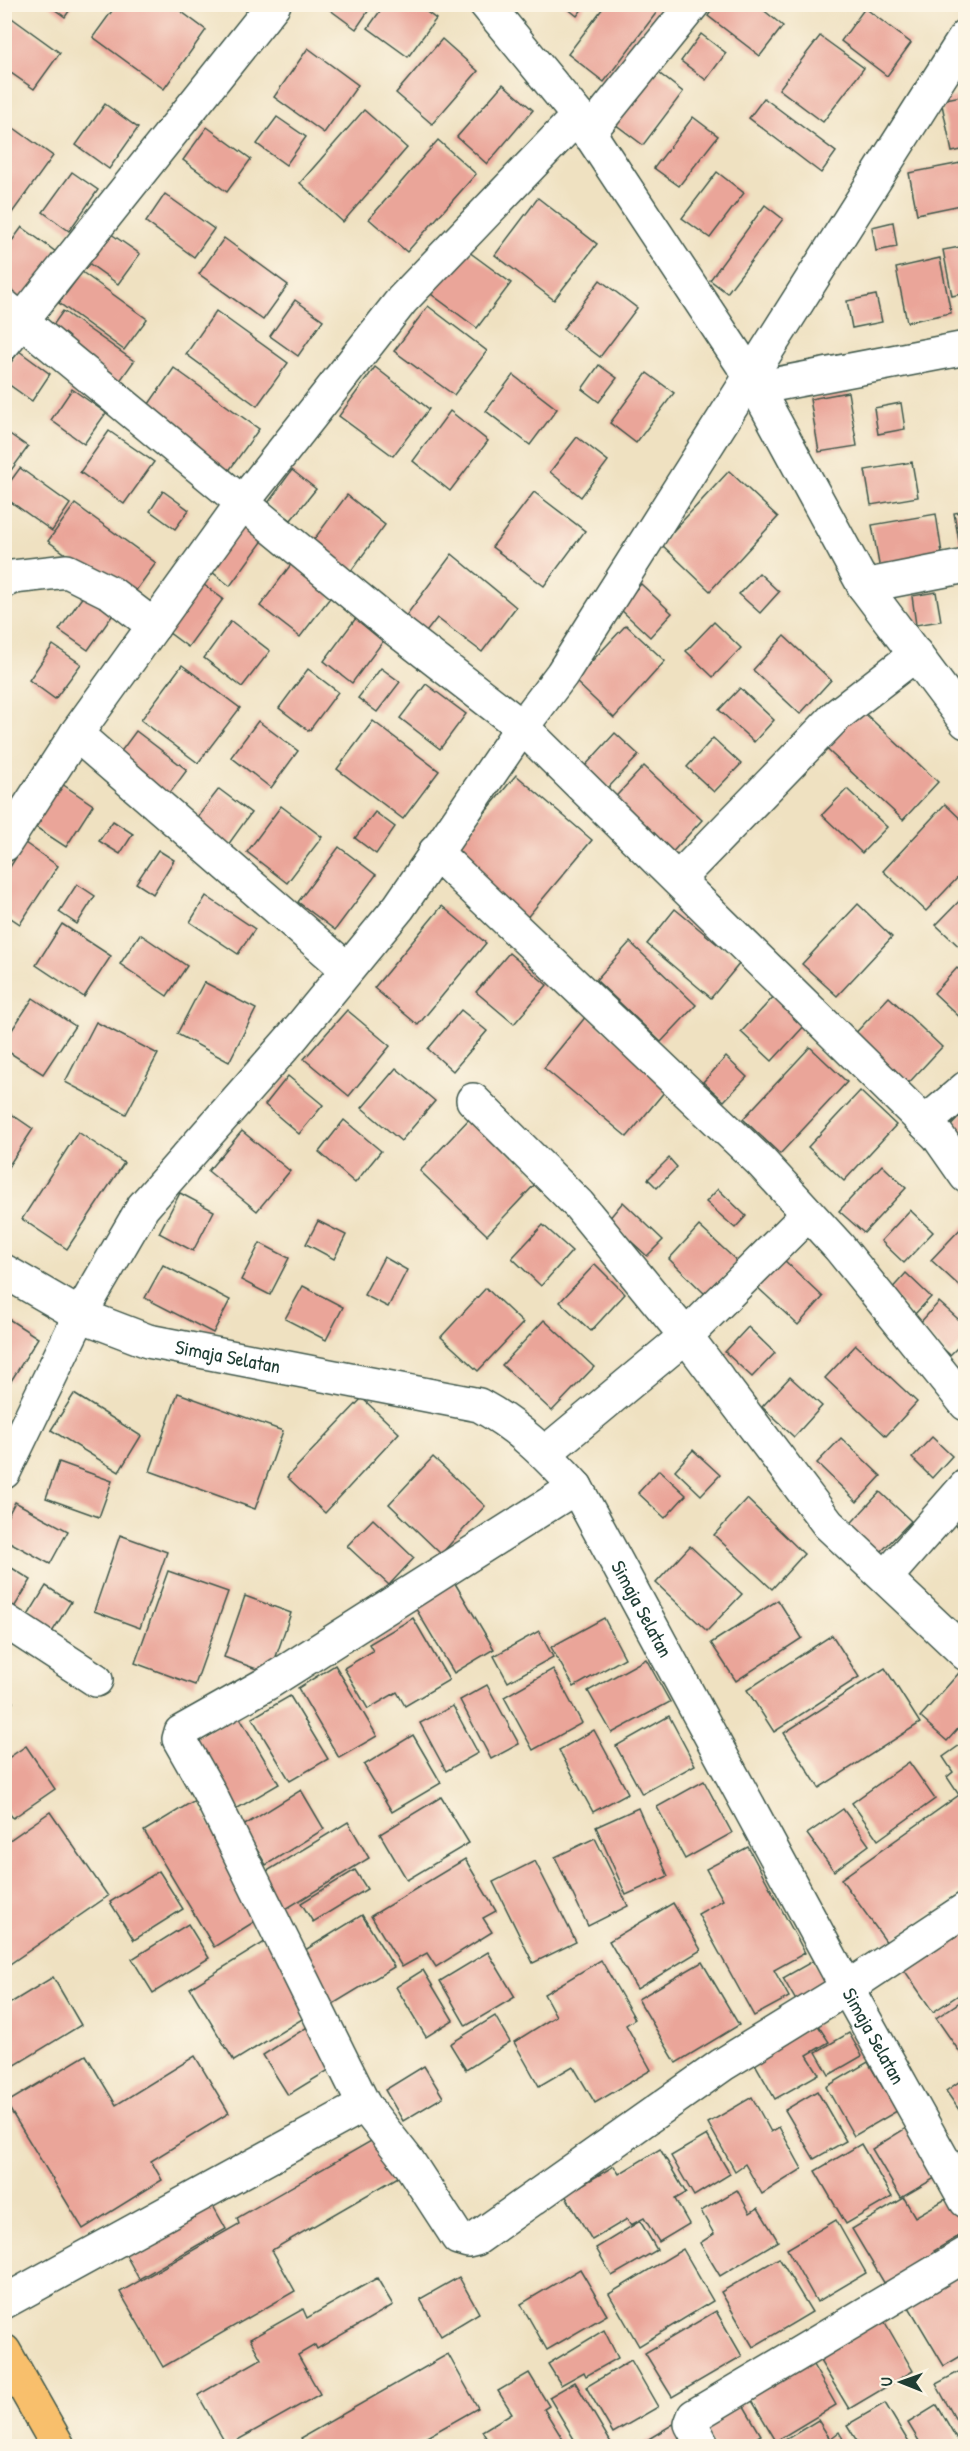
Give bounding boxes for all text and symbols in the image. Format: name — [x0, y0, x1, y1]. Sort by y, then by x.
street label: Simaja Selatan — [173, 1333, 283, 1379]
street label: Simaja Selatan — [605, 1555, 680, 1662]
street label: Simaja Selatan — [837, 1983, 912, 2089]
north arrow — [871, 2352, 931, 2412]
text: U — [875, 2377, 897, 2386]

